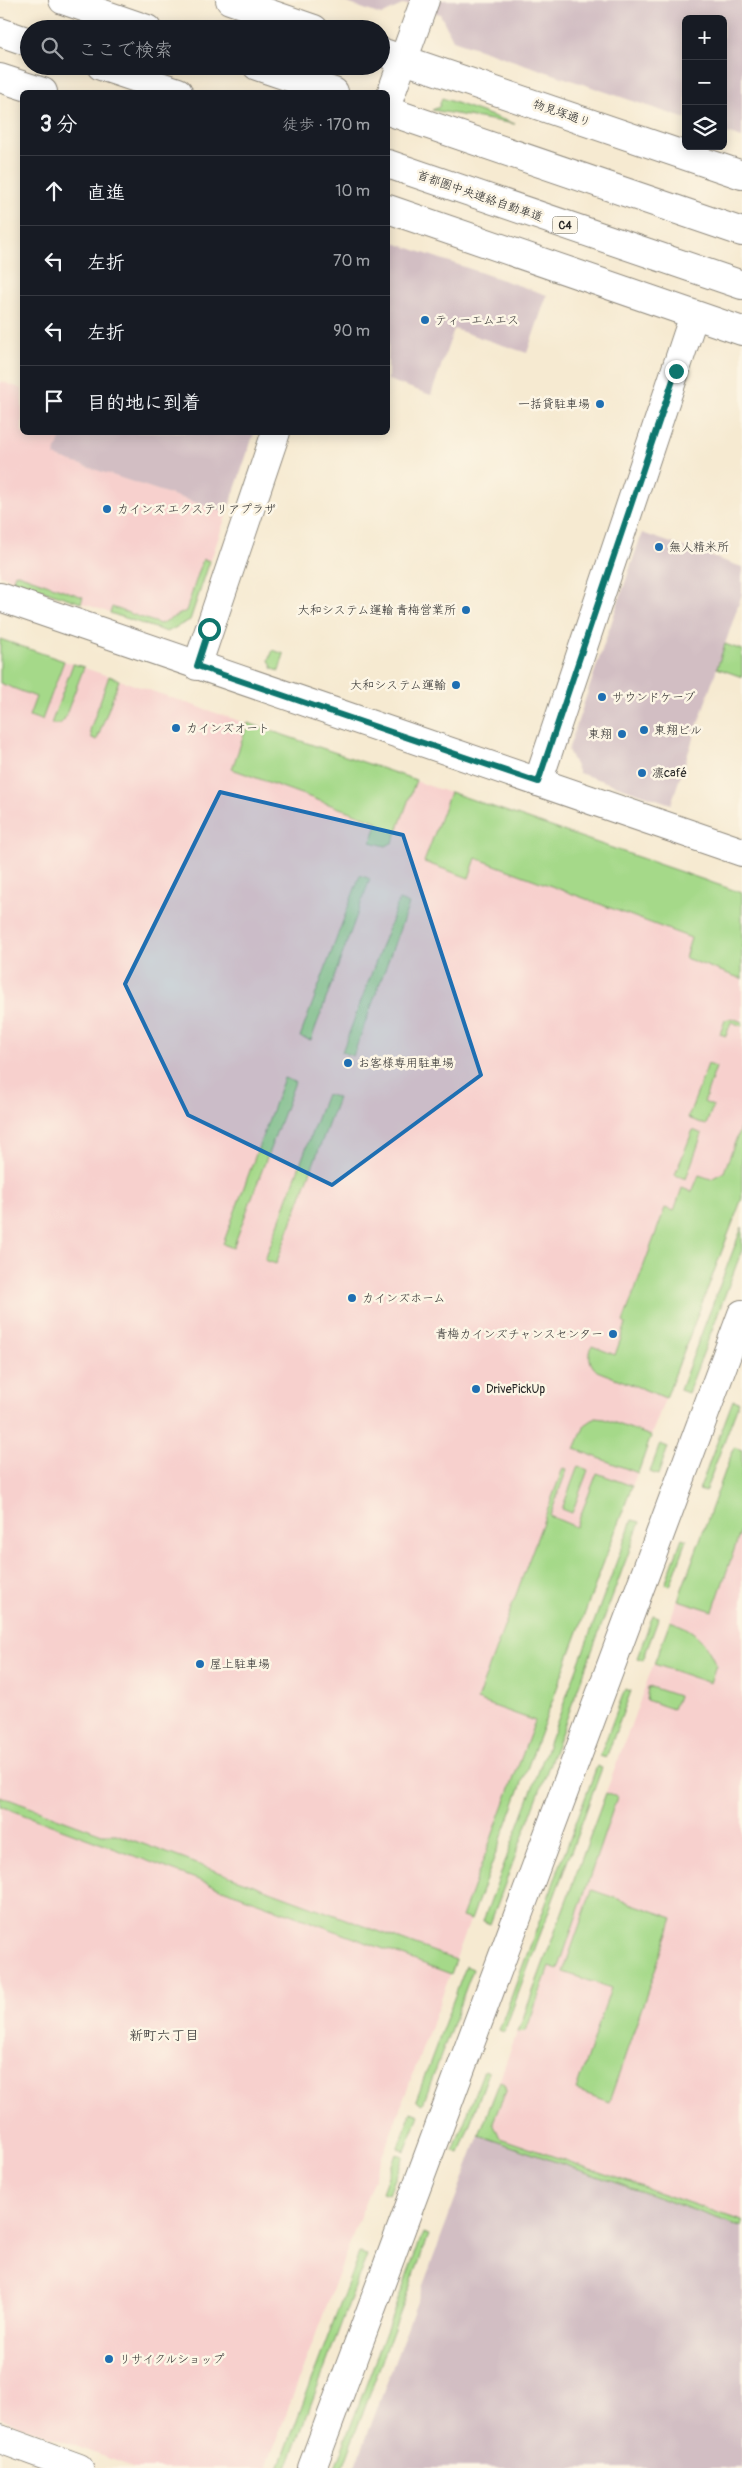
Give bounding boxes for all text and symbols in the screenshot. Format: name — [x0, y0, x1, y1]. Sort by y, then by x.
map controls — [682, 15, 727, 150]
button: + — [682, 15, 727, 60]
search box — [20, 20, 390, 75]
icon: search — [38, 34, 66, 62]
text: ここで検索 — [78, 38, 173, 62]
button: − — [682, 60, 727, 105]
street label: 物見塚通り — [531, 97, 593, 130]
button: layers — [682, 105, 727, 150]
text: 3 分 — [40, 111, 77, 138]
text: 徒歩 · 170 m — [283, 115, 370, 135]
street label: 首都圏中央連絡自動車道 — [415, 168, 545, 225]
icon: ahead — [40, 177, 68, 205]
text: 直進 — [87, 181, 125, 205]
text: 10 m — [335, 181, 370, 201]
road number: C4 — [552, 216, 578, 234]
icon: left — [40, 247, 68, 275]
text: 左折 — [87, 251, 125, 275]
text: 70 m — [333, 251, 370, 271]
place label: ティーエムエス — [435, 313, 519, 328]
marker: ティーエムエス — [419, 314, 431, 326]
icon: left — [40, 317, 68, 345]
text: 左折 — [87, 321, 125, 345]
text: 90 m — [333, 321, 370, 341]
route end — [665, 360, 688, 383]
icon: arrive — [40, 387, 68, 415]
text: 目的地に到着 — [87, 391, 201, 415]
place label: 一括貸駐車場 — [518, 397, 590, 412]
marker: 一括貸駐車場 — [594, 398, 606, 410]
place label: カインズ エクステリアプラザ — [117, 502, 276, 517]
marker: カインズ エクステリアプラザ — [101, 503, 113, 515]
place label: 無人精米所 — [669, 540, 729, 555]
marker: 無人精米所 — [653, 541, 665, 553]
place label: 大和システム運輸 青梅営業所 — [298, 603, 456, 618]
marker: 大和システム運輸 青梅営業所 — [460, 604, 472, 616]
route start — [198, 618, 221, 641]
place label: 大和システム運輸 — [350, 678, 446, 693]
marker: 大和システム運輸 — [450, 679, 462, 691]
place label: サウンドケーブ — [612, 690, 696, 705]
marker: サウンドケーブ — [596, 691, 608, 703]
place label: カインズオート — [186, 721, 270, 736]
marker: カインズオート — [170, 722, 182, 734]
place label: 東翔ビル — [654, 723, 702, 738]
marker: 東翔ビル — [638, 724, 650, 736]
place label: 東翔 — [588, 727, 612, 742]
marker: 東翔 — [616, 728, 628, 740]
place label: 凛café — [652, 766, 687, 781]
marker: 凛café — [636, 767, 648, 779]
place label: お客様専用駐車場 — [358, 1056, 454, 1071]
marker: お客様専用駐車場 — [342, 1057, 354, 1069]
place label: カインズホーム — [362, 1291, 446, 1306]
marker: カインズホーム — [346, 1292, 358, 1304]
place label: 青梅カインズチャンスセンター — [435, 1327, 603, 1342]
marker: 青梅カインズチャンスセンター — [607, 1328, 619, 1340]
place label: DrivePickUp — [486, 1382, 545, 1397]
marker: DrivePickUp — [470, 1383, 482, 1395]
place label: 屋上駐車場 — [210, 1657, 270, 1672]
marker: 屋上駐車場 — [194, 1658, 206, 1670]
district label: 新町六丁目 — [129, 2027, 199, 2044]
place label: リサイクルショップ — [119, 2352, 225, 2367]
marker: リサイクルショップ — [103, 2353, 115, 2365]

